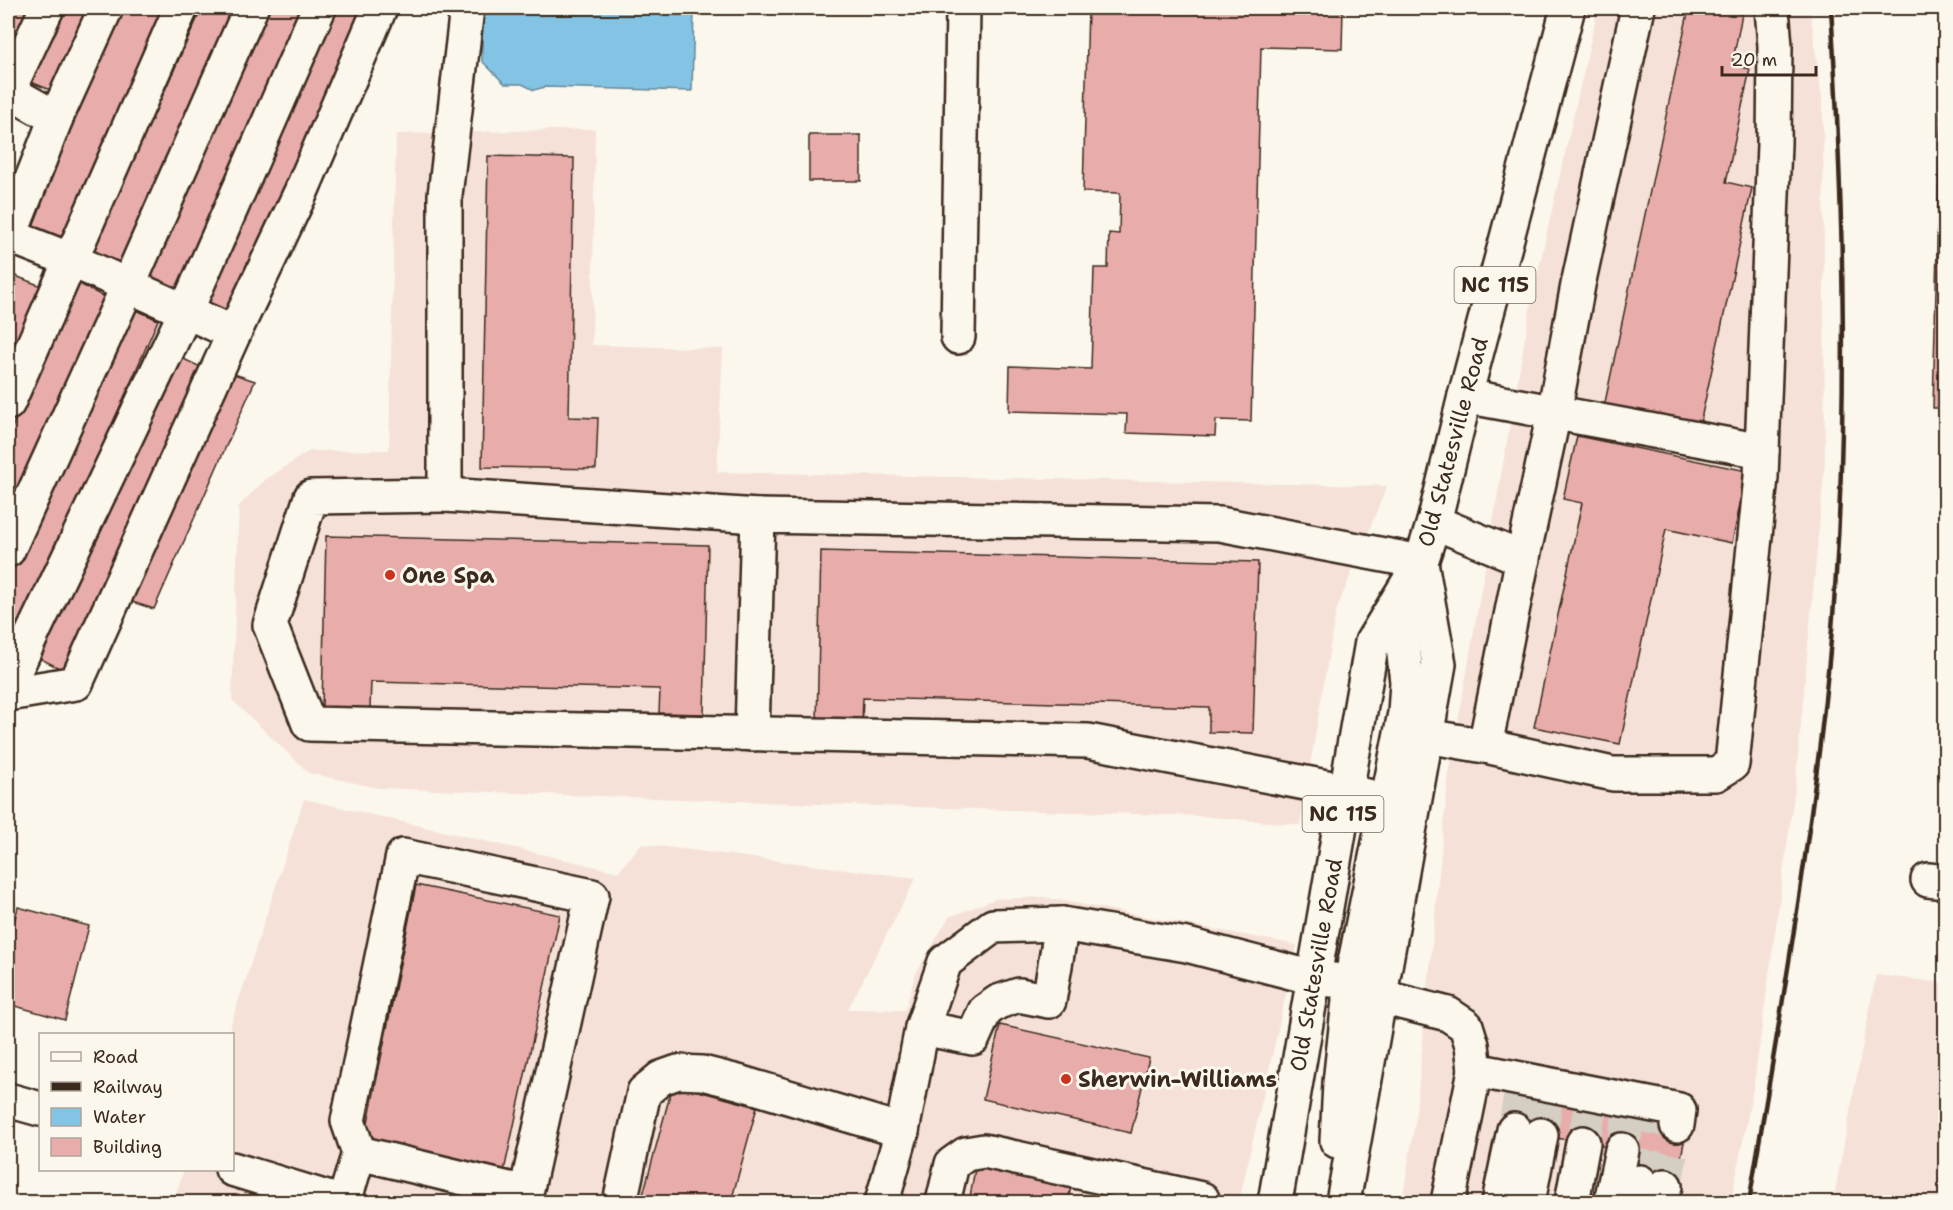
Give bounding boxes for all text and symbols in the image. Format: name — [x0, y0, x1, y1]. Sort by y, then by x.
scale bar — [1722, 39, 1816, 77]
text: 20 m — [1731, 48, 1777, 72]
road number: NC 115 — [1454, 267, 1536, 303]
street label: Old Statesville Road — [1411, 334, 1495, 550]
place label: One Spa — [402, 561, 494, 590]
marker: One Spa — [383, 568, 397, 582]
road number: NC 115 — [1302, 796, 1384, 832]
street label: Old Statesville Road — [1283, 856, 1349, 1074]
legend — [39, 1033, 234, 1171]
text: Road — [93, 1045, 138, 1069]
place label: Sherwin-Williams — [1078, 1065, 1277, 1094]
marker: Sherwin-Williams — [1059, 1072, 1073, 1086]
text: Railway — [93, 1075, 163, 1099]
text: Water — [93, 1105, 146, 1129]
text: Building — [93, 1135, 162, 1159]

